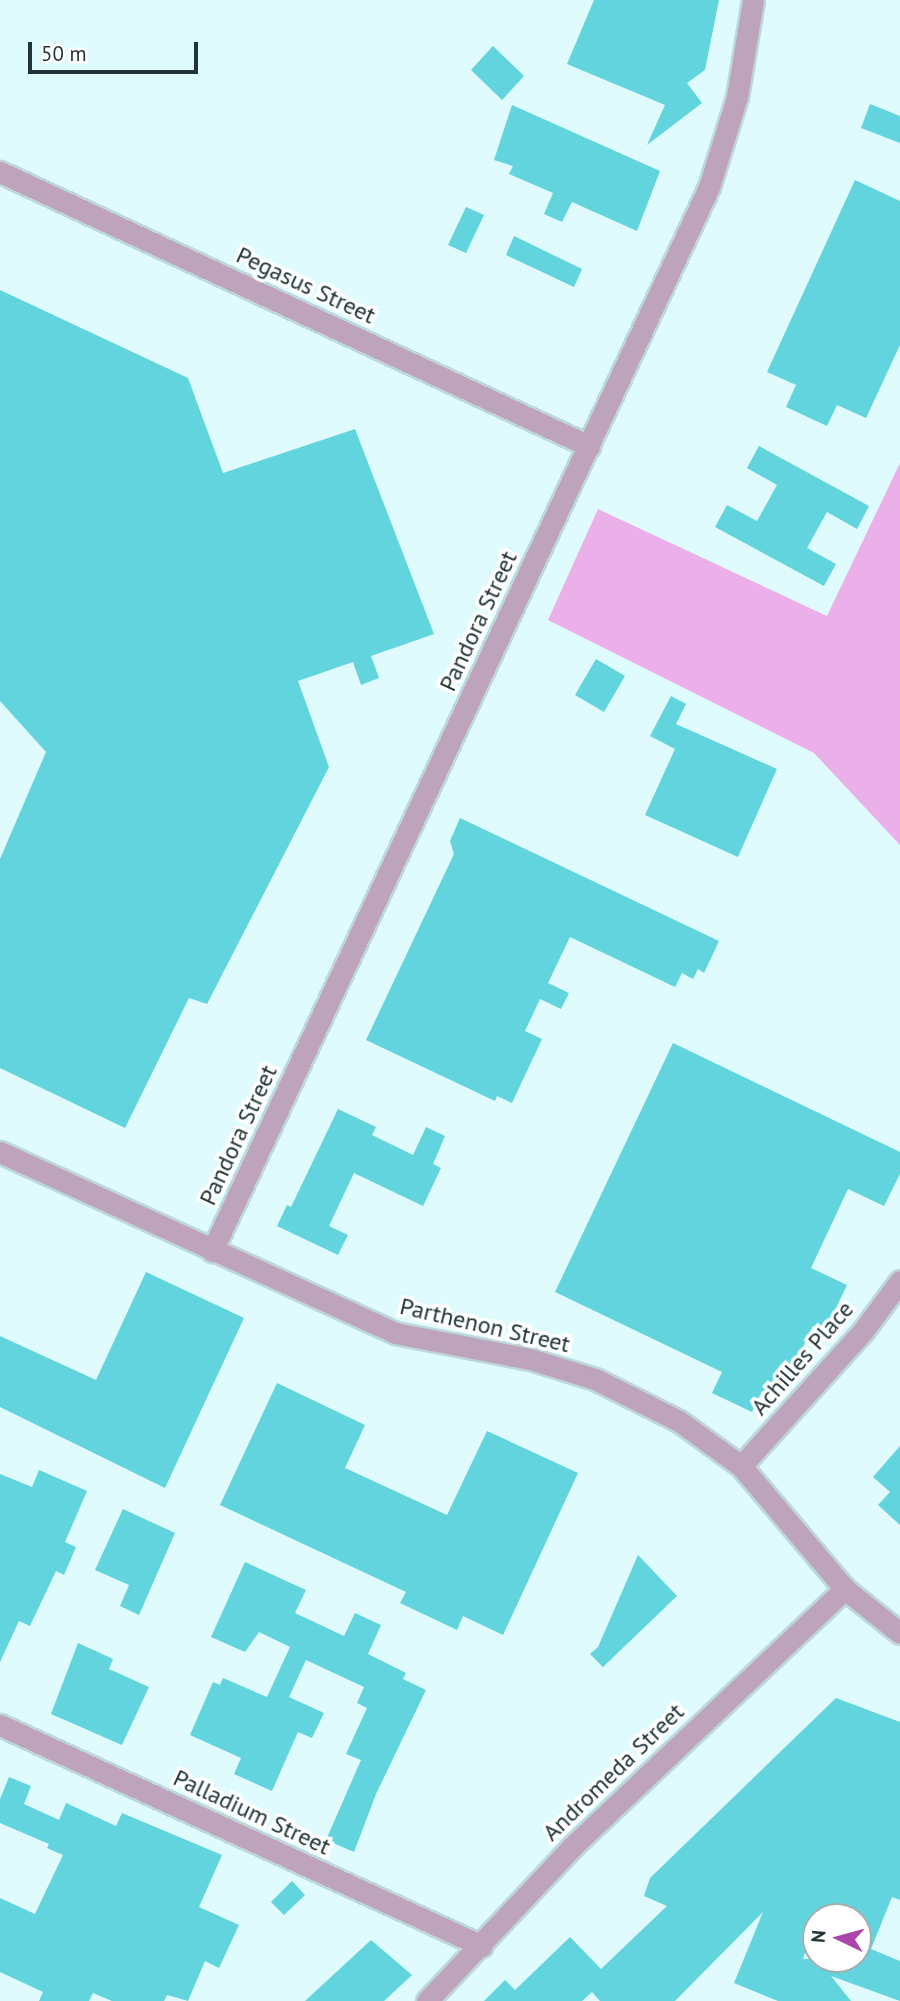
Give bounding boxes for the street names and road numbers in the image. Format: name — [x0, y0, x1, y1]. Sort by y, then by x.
street label: Pegasus Street — [232, 240, 380, 330]
street label: Pandora Street — [433, 546, 523, 696]
street label: Pandora Street — [193, 1060, 283, 1210]
street label: Parthenon Street — [397, 1291, 573, 1359]
street label: Achilles Place — [745, 1295, 859, 1421]
street label: Andromeda Street — [536, 1697, 690, 1847]
street label: Palladium Street — [169, 1763, 335, 1861]

